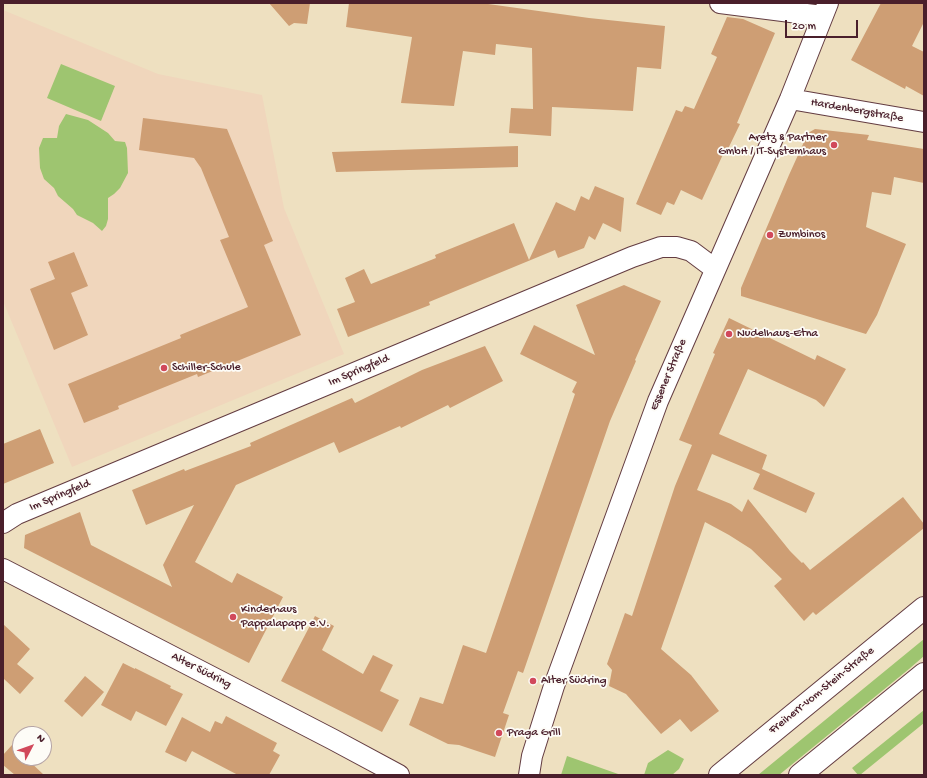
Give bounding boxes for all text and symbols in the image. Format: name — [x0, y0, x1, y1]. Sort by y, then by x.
scale bar — [787, 12, 860, 38]
text: 20 m — [792, 20, 816, 34]
street label: Hardenbergstraße — [809, 96, 905, 126]
place label: Aretz & Partner GmbH / IT-Systemhaus — [718, 131, 826, 159]
marker: Aretz & Partner GmbH / IT-Systemhaus — [829, 140, 839, 150]
place label: Zumbinos — [778, 228, 825, 242]
marker: Zumbinos — [765, 230, 775, 240]
place label: Nudelhaus-Etna — [737, 327, 818, 341]
marker: Nudelhaus-Etna — [724, 329, 734, 339]
street label: Essener Straße — [647, 337, 691, 413]
street label: Im Springfeld — [326, 352, 392, 390]
place label: Schiller-Schule — [172, 361, 241, 375]
marker: Schiller-Schule — [159, 363, 169, 373]
street label: Im Springfeld — [27, 477, 93, 515]
place label: Kinderhaus Pappalapapp e.V. — [241, 603, 330, 631]
marker: Kinderhaus Pappalapapp e.V. — [228, 612, 238, 622]
street label: Freiherr-vom-Stein-Straße — [766, 644, 878, 738]
street label: Alter Südring — [169, 650, 233, 692]
place label: Alter Südring — [541, 674, 607, 688]
marker: Alter Südring — [528, 676, 538, 686]
north arrow — [12, 726, 52, 766]
place label: Praga Grill — [507, 726, 561, 740]
marker: Praga Grill — [494, 728, 504, 738]
text: N — [33, 732, 47, 745]

